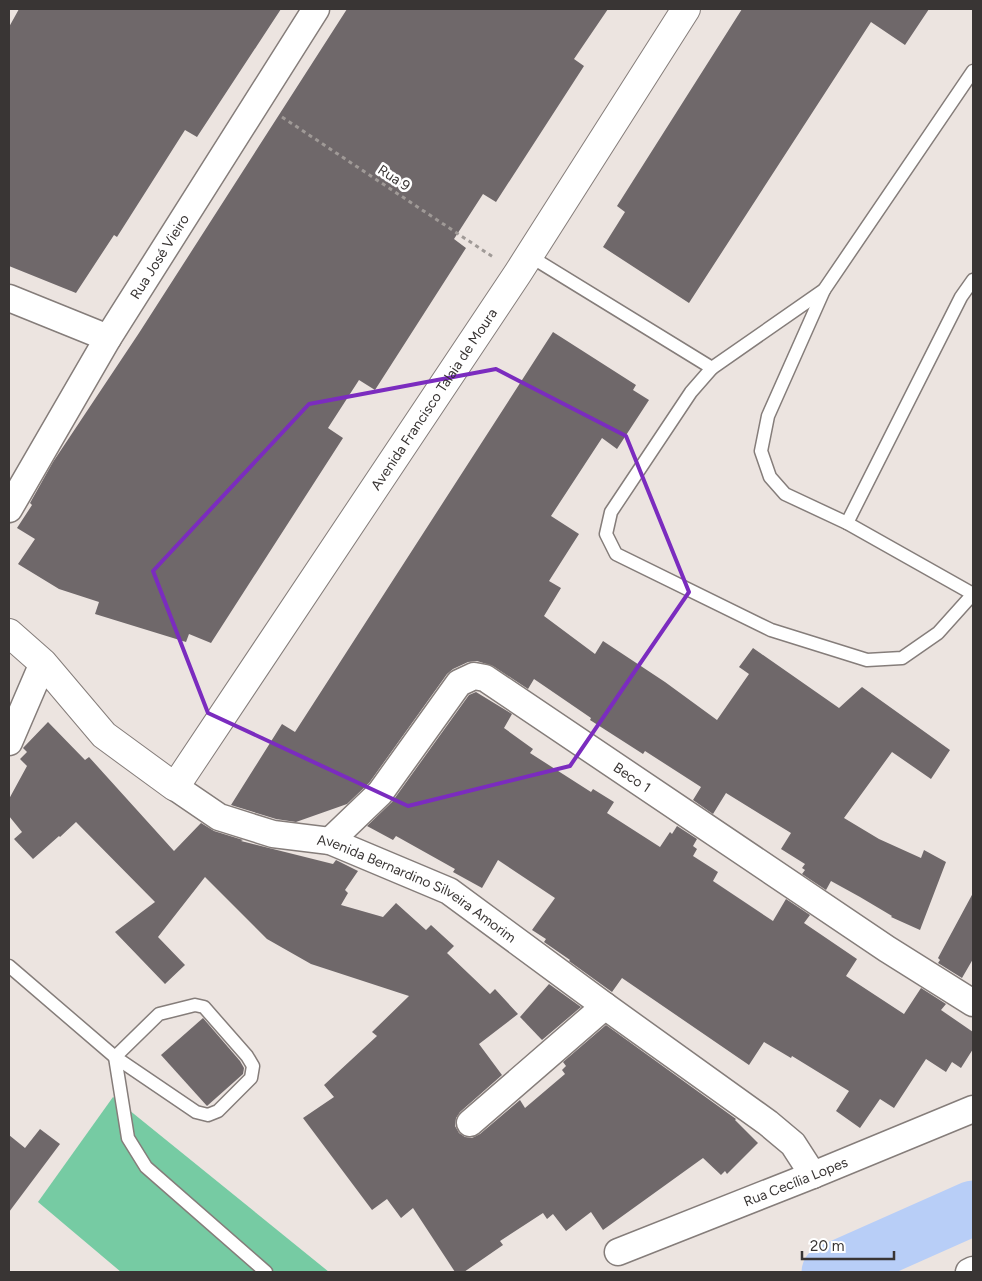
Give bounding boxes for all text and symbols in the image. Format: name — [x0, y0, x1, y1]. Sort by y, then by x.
street label: Rua 9 — [375, 161, 413, 195]
street label: Rua José Vieiro — [126, 211, 193, 302]
street label: Avenida Francisco Talaia de Moura — [367, 305, 501, 493]
street label: Beco 1 — [610, 759, 654, 796]
street label: Avenida Bernardino Silveira Amorim — [316, 831, 520, 946]
street label: Rua Cecília Lopes — [741, 1153, 850, 1210]
scale bar — [802, 1228, 894, 1260]
text: 20 m — [810, 1237, 844, 1255]

